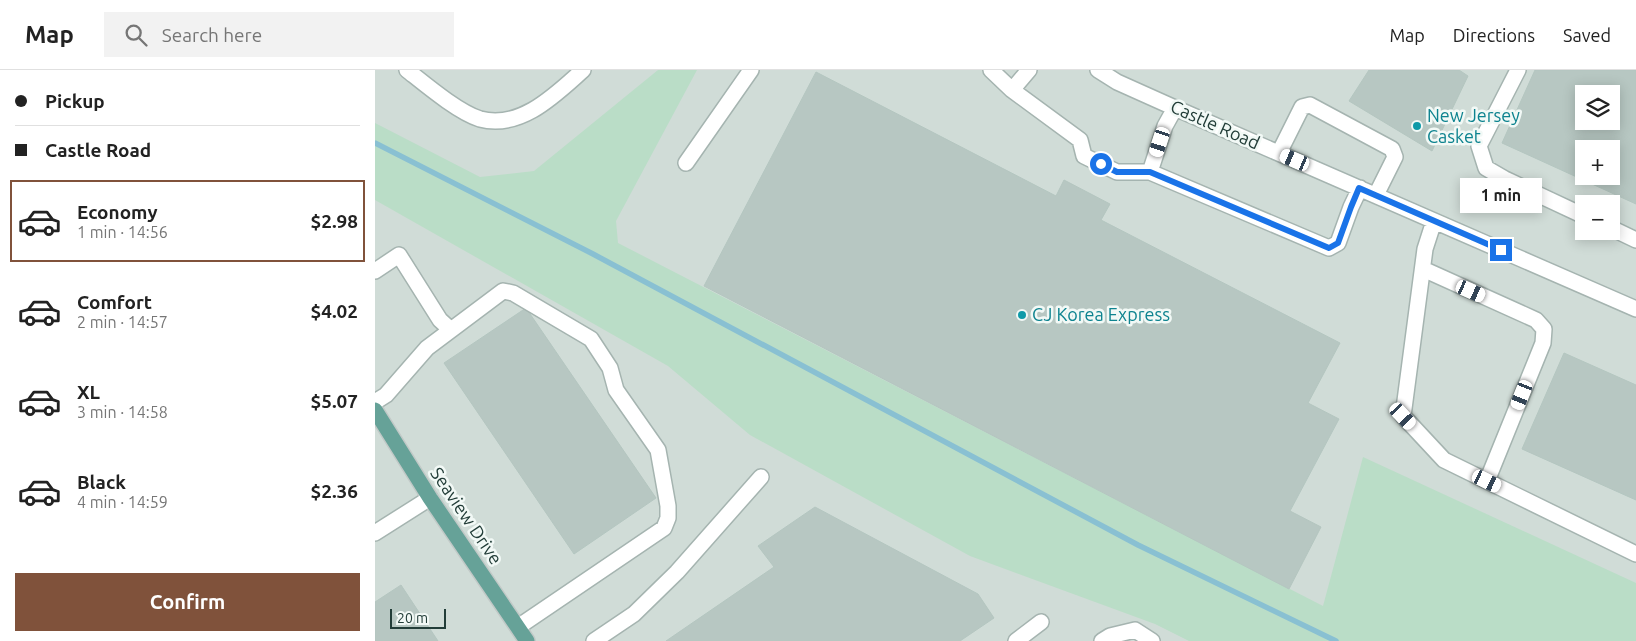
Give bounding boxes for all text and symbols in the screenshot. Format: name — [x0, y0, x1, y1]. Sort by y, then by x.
search box — [104, 12, 454, 57]
text: Map — [25, 21, 74, 48]
icon: search — [122, 21, 150, 49]
text: Search here — [162, 24, 262, 46]
text: Map — [1389, 25, 1425, 45]
text: Directions — [1453, 25, 1535, 45]
text: Saved — [1563, 25, 1611, 45]
map controls — [1575, 85, 1620, 240]
button: layers — [1575, 85, 1620, 130]
text: Pickup — [45, 90, 105, 112]
street label: Castle Road — [1168, 96, 1263, 153]
place label: New Jersey Casket — [1427, 105, 1520, 146]
marker: New Jersey Casket — [1411, 120, 1423, 132]
car — [1148, 125, 1171, 159]
text: Castle Road — [45, 139, 151, 161]
button: + — [1575, 140, 1620, 185]
car — [1278, 147, 1311, 173]
route start — [1090, 153, 1112, 175]
callout: 1 min — [1460, 178, 1542, 212]
text: 1 min — [1481, 186, 1521, 204]
button: − — [1575, 195, 1620, 240]
icon: car — [17, 199, 62, 244]
text: Economy — [77, 201, 158, 223]
text: $2.98 — [310, 210, 358, 232]
text: 1 min · 14:56 — [77, 223, 168, 241]
route end — [1490, 239, 1512, 261]
car — [1454, 278, 1487, 304]
icon: car — [17, 289, 62, 334]
text: Comfort — [77, 291, 152, 313]
text: $4.02 — [310, 300, 358, 322]
place label: CJ Korea Express — [1032, 304, 1170, 324]
marker: CJ Korea Express — [1016, 309, 1028, 321]
text: 2 min · 14:57 — [77, 313, 168, 331]
car — [1509, 378, 1534, 412]
icon: car — [17, 379, 62, 424]
text: XL — [77, 381, 100, 403]
text: $5.07 — [310, 390, 358, 412]
car — [1387, 400, 1418, 432]
text: 3 min · 14:58 — [77, 403, 168, 421]
street label: Seaview Drive — [427, 463, 507, 568]
car — [1470, 468, 1503, 494]
icon: car — [17, 469, 62, 514]
text: Black — [77, 471, 126, 493]
text: $2.36 — [310, 480, 358, 502]
text: 4 min · 14:59 — [77, 493, 168, 511]
button: Confirm — [15, 573, 360, 631]
scale bar — [390, 606, 446, 629]
text: 20 m — [397, 610, 428, 626]

